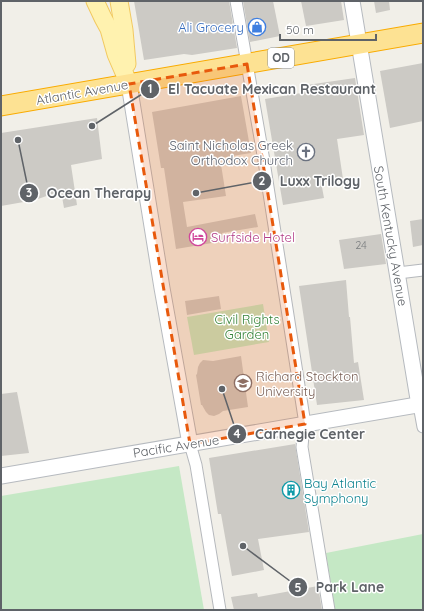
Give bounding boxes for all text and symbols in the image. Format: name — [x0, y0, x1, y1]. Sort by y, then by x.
scale bar — [280, 16, 376, 42]
shop icon: Ali Grocery — [247, 17, 267, 37]
place label: Ali Grocery — [178, 19, 244, 35]
text: 50 m — [286, 22, 314, 37]
road number: OD — [268, 48, 294, 68]
street label: Atlantic Avenue — [35, 76, 129, 108]
callout: El Tacuate Mexican Restaurant — [140, 76, 384, 102]
text: El Tacuate Mexican Restaurant — [168, 80, 376, 98]
text: 1 — [148, 81, 152, 96]
place label: Saint Nicholas Greek Orthodox Church — [169, 137, 293, 168]
church icon: Saint Nicholas Greek Orthodox Church — [296, 142, 316, 162]
street label: South Kentucky Avenue — [371, 165, 411, 307]
callout: Luxx Trilogy — [252, 168, 368, 194]
text: Luxx Trilogy — [280, 172, 360, 190]
text: 2 — [259, 173, 266, 188]
callout: Ocean Therapy — [19, 180, 160, 206]
text: Ocean Therapy — [47, 184, 151, 202]
text: 3 — [26, 185, 32, 200]
hotel icon: Surfside Hotel — [188, 227, 208, 247]
place label: Surfside Hotel — [211, 229, 295, 245]
house number: 24 — [355, 238, 367, 252]
park label: Civil Rights Garden — [214, 311, 280, 342]
place label: Richard Stockton University — [256, 368, 359, 399]
school or university icon: Richard Stockton University — [233, 373, 253, 393]
callout: Carnegie Center — [227, 421, 373, 447]
text: Carnegie Center — [255, 425, 365, 443]
text: 4 — [233, 426, 241, 441]
street label: Pacific Avenue — [132, 431, 220, 461]
place label: Bay Atlantic Symphony — [304, 475, 377, 506]
building icon: Bay Atlantic Symphony — [281, 480, 301, 500]
callout: Park Lane — [288, 574, 393, 600]
text: Park Lane — [316, 578, 384, 596]
text: 5 — [295, 580, 302, 595]

